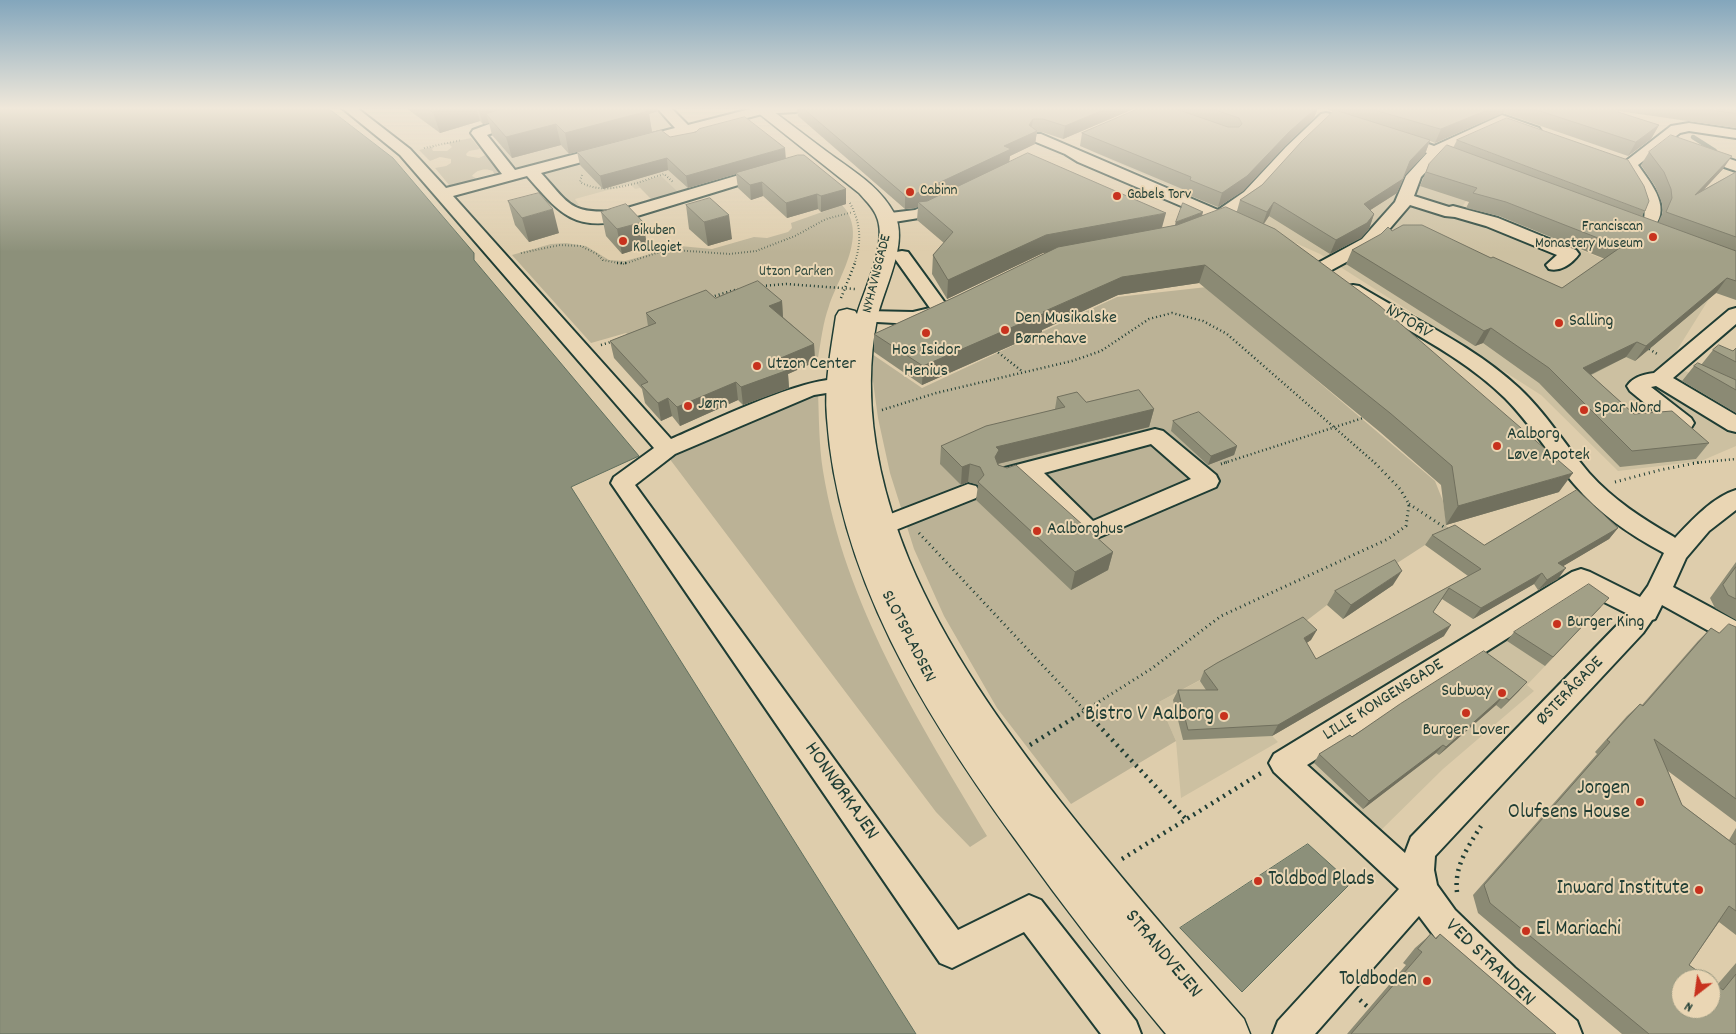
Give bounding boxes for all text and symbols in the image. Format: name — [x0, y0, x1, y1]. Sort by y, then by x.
place label: Cabinn — [920, 183, 958, 201]
marker: Cabinn — [904, 186, 916, 198]
place label: Gabels Torv — [1127, 187, 1191, 205]
marker: Gabels Torv — [1111, 190, 1123, 202]
place label: Franciscan Monastery Museum — [1535, 219, 1643, 254]
place label: Bikuben Kollegiet — [633, 223, 682, 258]
marker: Franciscan Monastery Museum — [1647, 231, 1659, 243]
street label: NYHAVNSGADE — [860, 233, 896, 315]
marker: Bikuben Kollegiet — [617, 235, 629, 247]
park label: Utzon Parken — [759, 264, 833, 282]
street label: NYTORV — [1381, 301, 1435, 345]
place label: Den Musikalske Børnehave — [1015, 309, 1117, 352]
place label: Salling — [1569, 312, 1613, 334]
marker: Salling — [1553, 317, 1565, 329]
marker: Den Musikalske Børnehave — [999, 324, 1011, 336]
marker: Hos Isidor Henius — [920, 327, 932, 339]
place label: Hos Isidor Henius — [892, 341, 960, 384]
place label: Utzon Center — [767, 355, 856, 377]
marker: Utzon Center — [751, 360, 763, 372]
place label: Jørn — [698, 395, 728, 417]
place label: Spar Nord — [1594, 399, 1661, 421]
marker: Jørn — [682, 400, 694, 412]
marker: Spar Nord — [1578, 404, 1590, 416]
place label: Aalborg Løve Apotek — [1507, 425, 1590, 468]
marker: Aalborg Løve Apotek — [1491, 440, 1503, 452]
place label: Aalborghus — [1047, 520, 1123, 542]
marker: Aalborghus — [1031, 525, 1043, 537]
street label: SLOTSPLADSEN — [875, 587, 939, 687]
place label: Burger King — [1567, 613, 1644, 635]
marker: Burger King — [1551, 618, 1563, 630]
street label: ØSTERÅGADE — [1533, 653, 1609, 731]
street label: LILLE KONGENSGADE — [1320, 655, 1448, 747]
place label: Subway — [1441, 682, 1492, 704]
marker: Subway — [1496, 687, 1508, 699]
place label: Bistro V Aalborg — [1085, 703, 1214, 729]
marker: Burger Lover — [1460, 707, 1472, 719]
marker: Bistro V Aalborg — [1218, 710, 1230, 722]
place label: Burger Lover — [1422, 721, 1510, 743]
street label: HONNØRKAJEN — [797, 738, 883, 846]
place label: Jorgen Olufsens House — [1508, 777, 1630, 827]
marker: Jorgen Olufsens House — [1634, 796, 1646, 808]
place label: Toldbod Plads — [1268, 868, 1375, 894]
marker: Toldbod Plads — [1252, 875, 1264, 887]
place label: Inward Institute — [1557, 877, 1689, 903]
marker: Inward Institute — [1693, 884, 1705, 896]
street label: STRANDVEJEN — [1118, 906, 1206, 1004]
street label: VED STRANDEN — [1439, 915, 1539, 1013]
place label: El Mariachi — [1536, 918, 1621, 944]
marker: El Mariachi — [1520, 925, 1532, 937]
place label: Toldboden — [1339, 968, 1417, 994]
north arrow — [1671, 969, 1721, 1019]
marker: Toldboden — [1421, 975, 1433, 987]
text: N — [1681, 996, 1697, 1017]

